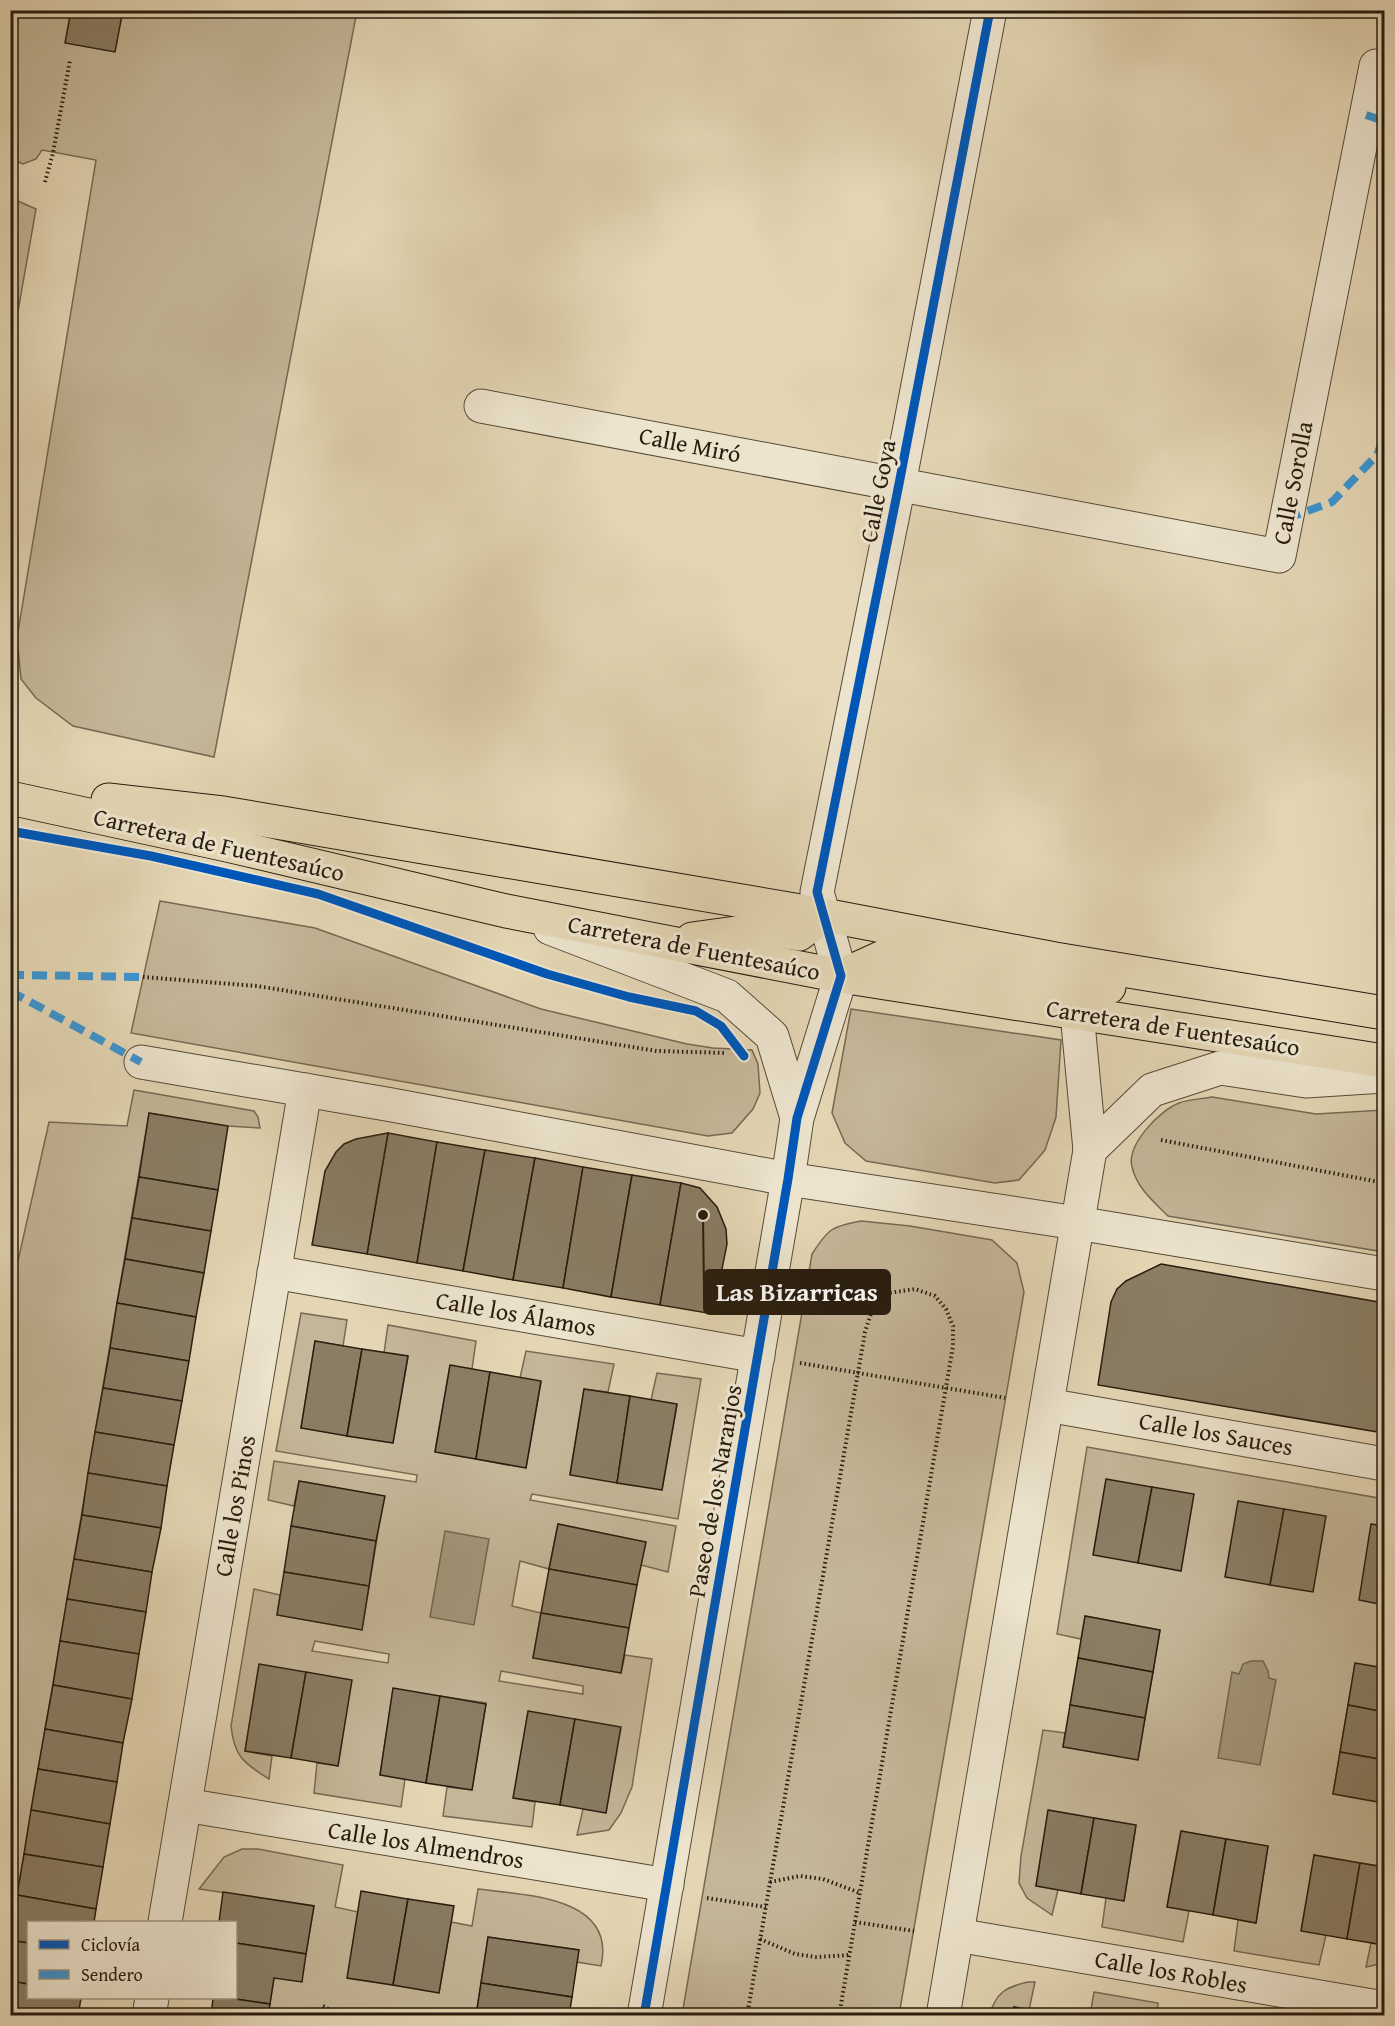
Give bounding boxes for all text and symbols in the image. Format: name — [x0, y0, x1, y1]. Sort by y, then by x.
street label: Calle Miró — [636, 418, 744, 472]
street label: Calle Sorolla — [1263, 418, 1322, 548]
street label: Calle Goya — [850, 436, 905, 545]
street label: Carretera de Fuentesaúco — [90, 799, 348, 890]
street label: Carretera de Fuentesaúco — [565, 906, 823, 989]
street label: Carretera de Fuentesaúco — [1044, 990, 1302, 1065]
callout: Las Bizarricas — [704, 1270, 890, 1314]
text: Las Bizarricas — [716, 1272, 878, 1311]
street label: Calle los Álamos — [433, 1282, 599, 1345]
street label: Paseo de los Naranjos — [679, 1382, 750, 1600]
street label: Calle los Sauces — [1136, 1403, 1296, 1464]
street label: Calle los Pinos — [205, 1432, 264, 1579]
street label: Calle los Almendros — [326, 1812, 527, 1877]
legend — [27, 1921, 237, 1999]
text: Ciclovía — [81, 1931, 140, 1958]
street label: Calle los Robles — [1092, 1941, 1250, 2002]
text: Sendero — [81, 1961, 143, 1988]

